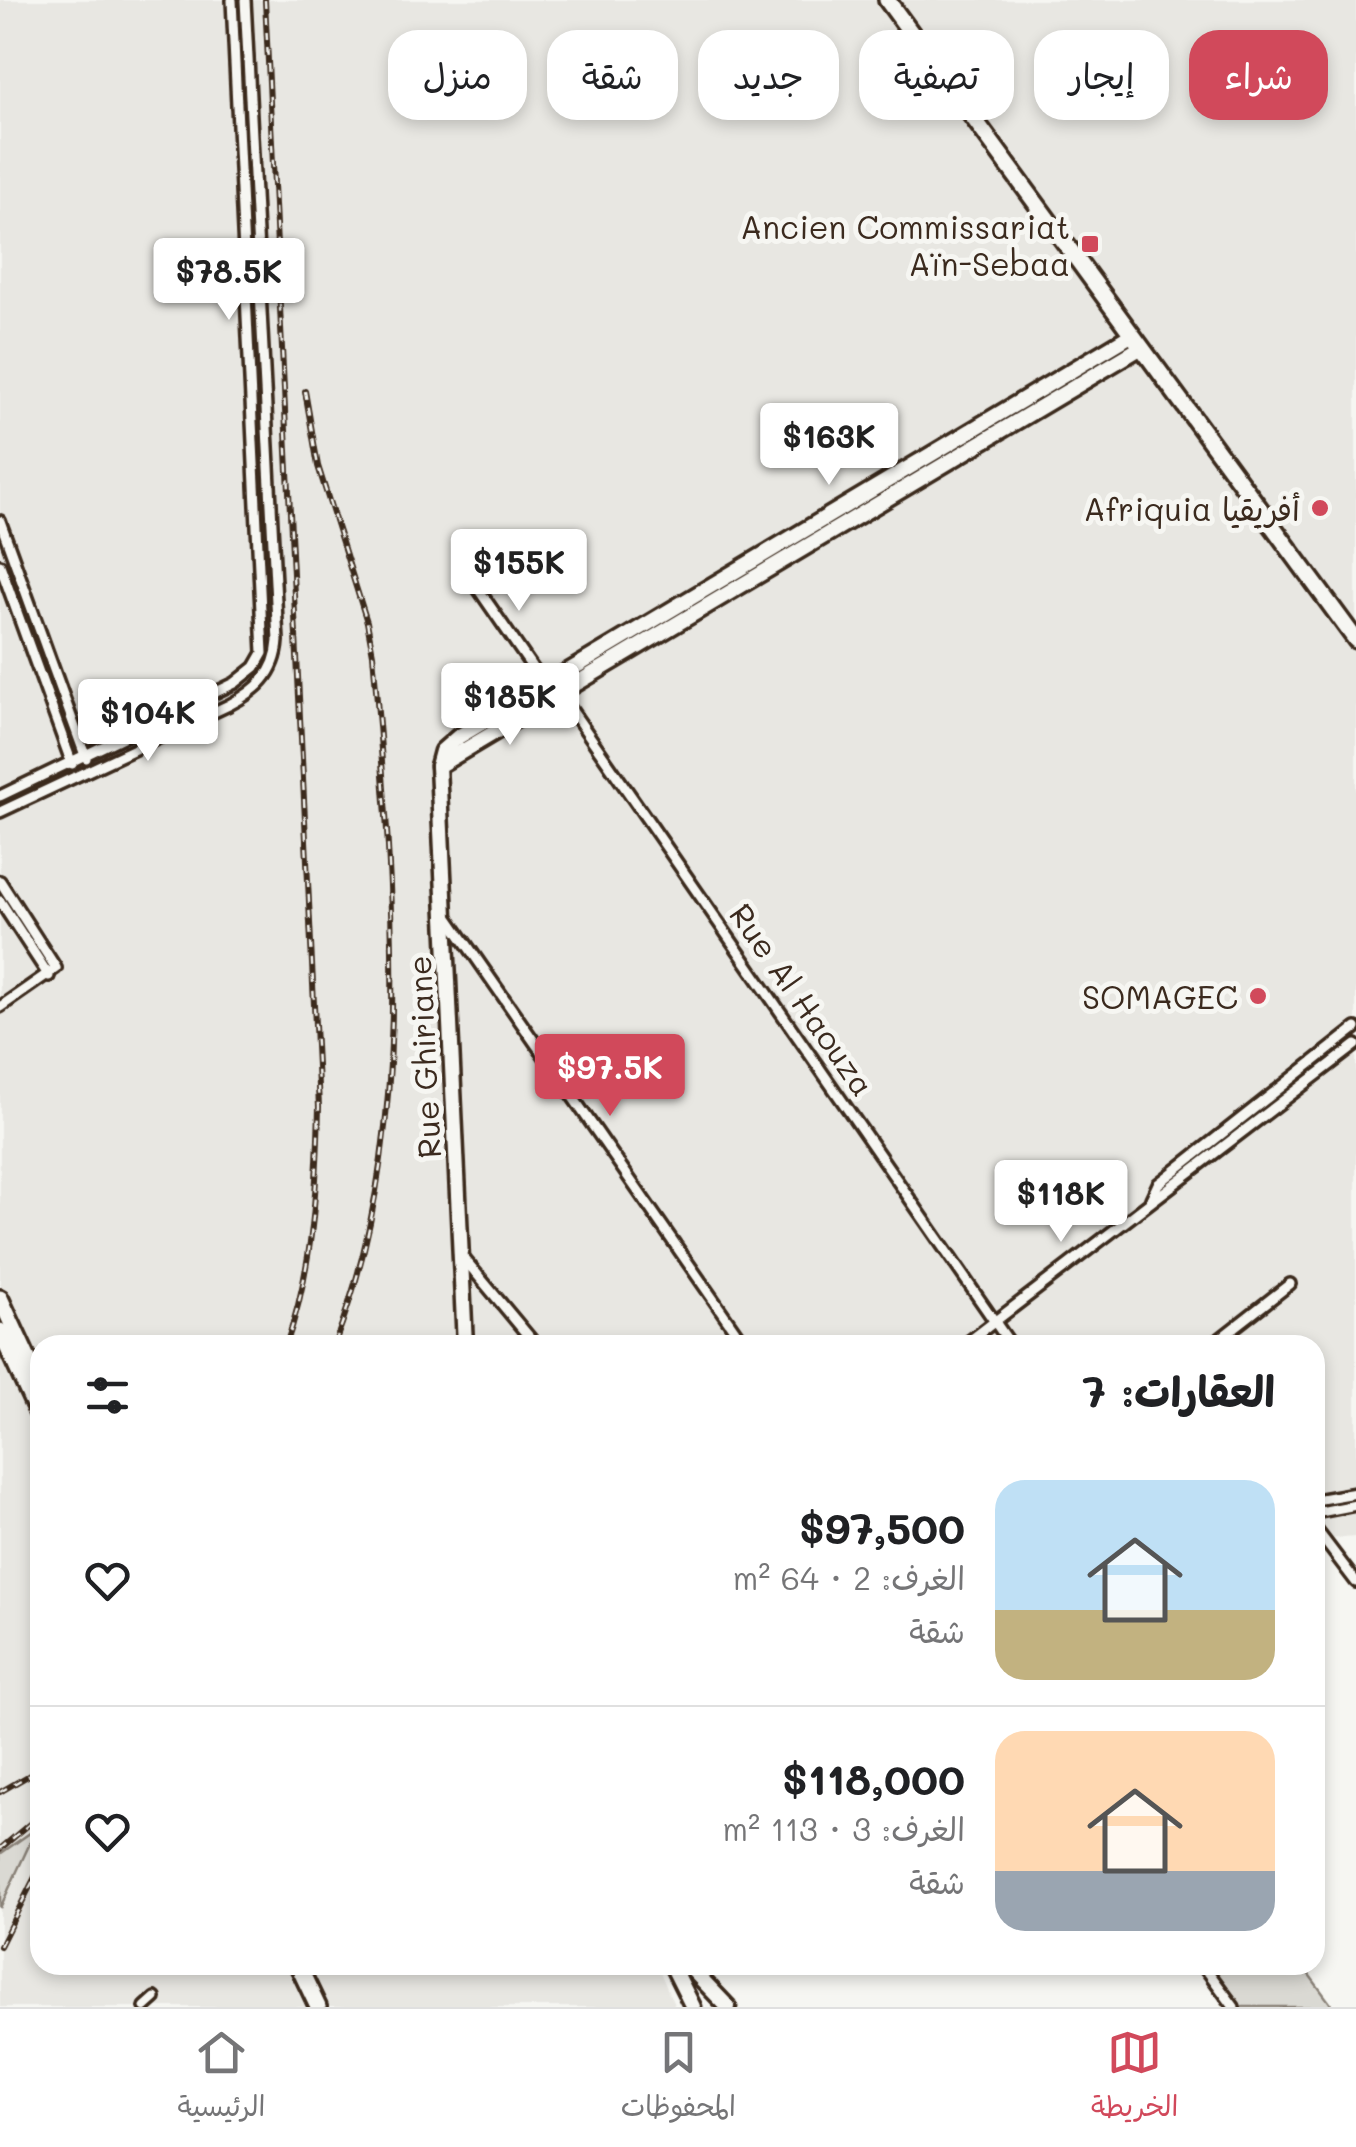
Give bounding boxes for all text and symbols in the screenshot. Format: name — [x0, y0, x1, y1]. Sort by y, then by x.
chip: منزل — [388, 30, 527, 120]
chip: شقة — [547, 30, 678, 120]
chip: جديد — [698, 30, 839, 120]
chip: تصفية — [859, 30, 1014, 120]
chip: إيجار — [1034, 30, 1169, 120]
chip: شراء — [1189, 30, 1328, 120]
place label: Ancien Commissariat Aïn-Sebaa — [740, 205, 1070, 284]
marker: Ancien Commissariat Aïn-Sebaa — [1079, 233, 1101, 255]
pin: $78.5K — [148, 238, 310, 323]
text: $78.5K — [175, 249, 283, 291]
pin: $163K — [759, 403, 899, 488]
text: $163K — [782, 414, 876, 456]
place label: Afriquia أفريقيا — [1084, 487, 1300, 529]
marker: Afriquia أفريقيا — [1309, 497, 1331, 519]
pin: $155K — [449, 529, 589, 614]
text: $155K — [473, 540, 565, 582]
pin: $185K — [440, 663, 580, 748]
text: $185K — [463, 674, 557, 716]
pin: $104K — [78, 679, 218, 764]
text: $104K — [100, 690, 196, 732]
street label: Rue Al Haouza — [721, 895, 885, 1103]
street label: Rue Ghiriane — [397, 955, 449, 1159]
place label: SOMAGEC — [1082, 975, 1238, 1017]
marker: SOMAGEC — [1247, 985, 1269, 1007]
pin: $97.5K — [529, 1034, 691, 1119]
text: $97.5K — [557, 1045, 663, 1087]
pin: $118K — [991, 1160, 1131, 1245]
text: $118K — [1016, 1171, 1106, 1213]
text: العقارات: 7 — [1082, 1363, 1275, 1418]
icon: filters — [80, 1368, 135, 1423]
text: $97,500 — [799, 1500, 965, 1555]
icon: home — [1075, 1520, 1195, 1640]
icon: heart — [80, 1553, 135, 1608]
text: الغرف: 2 · 64 m² — [733, 1556, 965, 1598]
text: شقة — [909, 1609, 965, 1651]
text: $118,000 — [782, 1751, 965, 1806]
icon: home — [1075, 1771, 1195, 1891]
icon: heart — [80, 1804, 135, 1859]
text: الغرف: 3 · 113 m² — [723, 1807, 965, 1849]
text: شقة — [909, 1860, 965, 1902]
tab: الرئيسية — [178, 2025, 266, 2131]
tab: المحفوظات — [621, 2025, 736, 2131]
tab: الخريطة — [1091, 2025, 1178, 2131]

